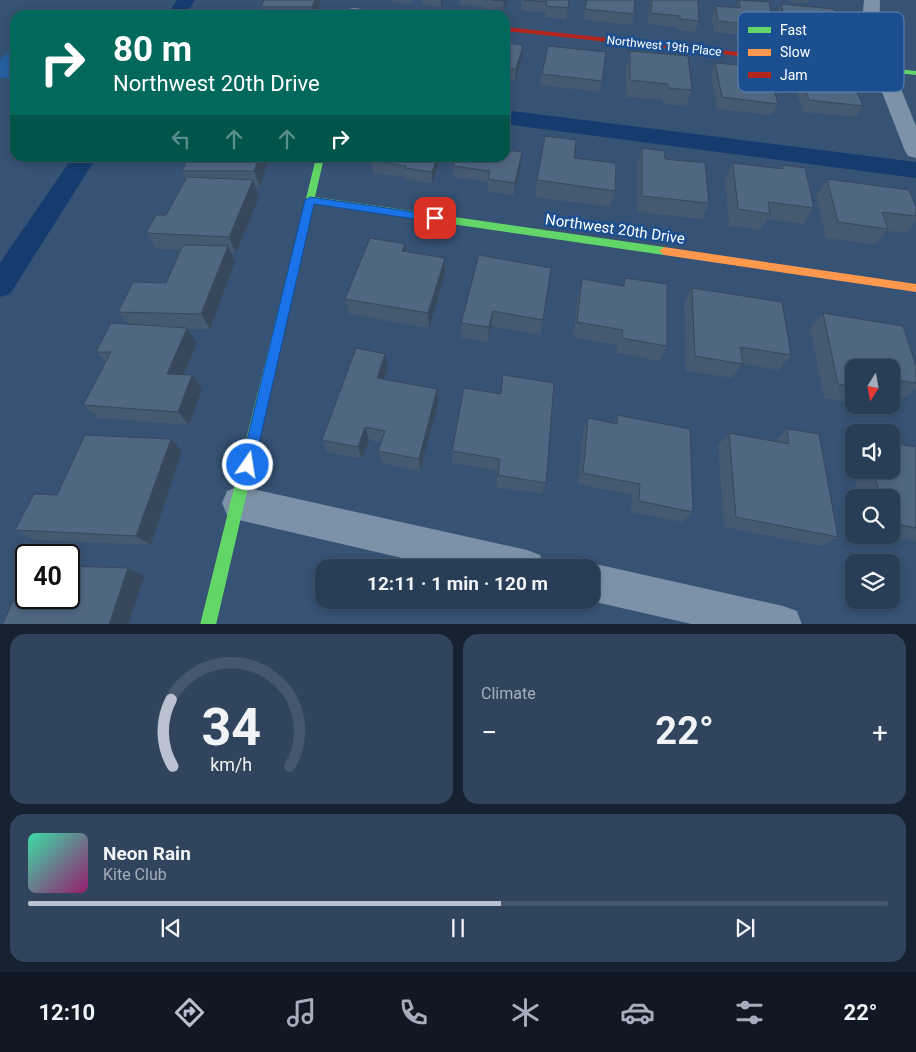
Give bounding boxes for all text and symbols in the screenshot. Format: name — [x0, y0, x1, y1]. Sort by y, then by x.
legend — [738, 12, 904, 92]
text: Fast — [780, 22, 807, 38]
text: 80 m — [113, 29, 192, 70]
icon: right — [30, 30, 95, 95]
street label: Northwest 19th Place — [606, 33, 722, 59]
text: Slow — [780, 44, 811, 60]
text: Jam — [780, 67, 808, 83]
text: Northwest 20th Drive — [113, 71, 320, 96]
icon: left — [167, 125, 195, 153]
icon: ahead — [220, 125, 248, 153]
icon: ahead — [273, 125, 301, 153]
icon: right — [326, 125, 354, 153]
pin — [414, 197, 456, 239]
icon: arrive — [421, 204, 449, 232]
street label: Northwest 20th Drive — [544, 210, 686, 248]
north arrow — [845, 359, 900, 414]
map controls — [845, 359, 900, 609]
button: sound — [845, 424, 900, 479]
position arrow — [221, 438, 273, 490]
button: search — [845, 489, 900, 544]
speed limit sign: 40 — [15, 544, 80, 609]
button: layers — [845, 554, 900, 609]
text: 12:11 · 1 min · 120 m — [367, 572, 548, 595]
text: Climate — [481, 684, 536, 703]
text: 34 — [202, 697, 261, 758]
text: 22° — [655, 709, 714, 753]
text: − — [481, 716, 497, 749]
text: + — [872, 716, 888, 749]
text: km/h — [211, 754, 252, 775]
text: Neon Rain — [103, 842, 191, 865]
text: Kite Club — [103, 865, 167, 884]
icon: previous — [157, 914, 185, 942]
icon: pause — [444, 914, 472, 942]
icon: next — [731, 914, 759, 942]
icon: directions — [172, 995, 207, 1030]
icon: music — [284, 995, 319, 1030]
icon: phone — [396, 995, 431, 1030]
icon: climate — [508, 995, 543, 1030]
icon: car — [620, 995, 655, 1030]
icon: filters — [732, 995, 767, 1030]
text: 12:10 — [38, 1000, 95, 1025]
text: 22° — [844, 1000, 877, 1025]

